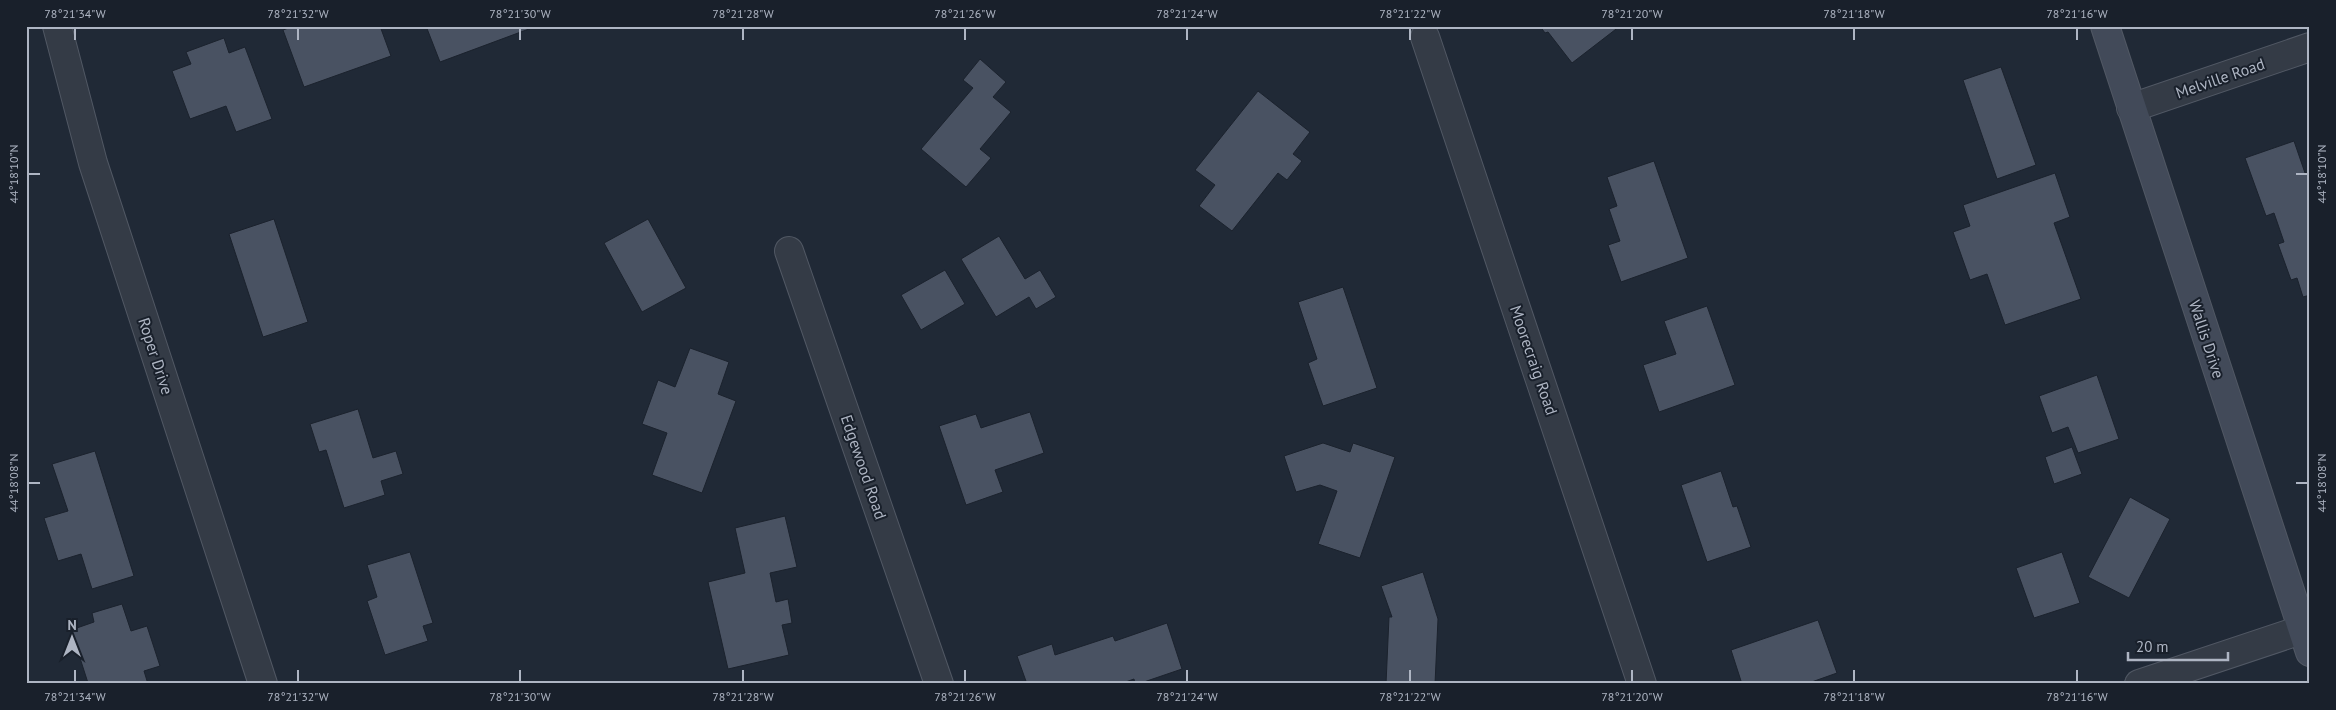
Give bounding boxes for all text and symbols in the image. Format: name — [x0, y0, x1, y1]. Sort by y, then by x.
text: 78°21'34"W — [44, 6, 106, 21]
text: 78°21'32"W — [267, 6, 329, 21]
text: 78°21'30"W — [489, 6, 551, 21]
text: 78°21'28"W — [712, 6, 774, 21]
text: 78°21'26"W — [934, 6, 996, 21]
text: 78°21'24"W — [1156, 6, 1218, 21]
text: 78°21'22"W — [1379, 6, 1441, 21]
text: 78°21'20"W — [1601, 6, 1663, 21]
text: 78°21'18"W — [1823, 6, 1885, 21]
text: 78°21'16"W — [2046, 6, 2108, 21]
street label: Melville Road — [2173, 53, 2267, 103]
text: 44°18'10"N — [6, 144, 21, 204]
text: 44°18'10"N — [2314, 144, 2329, 204]
street label: Wallis Drive — [2185, 297, 2229, 381]
street label: Moorecraig Road — [1506, 302, 1562, 418]
street label: Roper Drive — [134, 315, 178, 397]
street label: Edgewood Road — [837, 412, 891, 522]
text: 44°18'08"N — [6, 453, 21, 513]
text: 44°18'08"N — [2314, 453, 2329, 513]
north arrow — [48, 612, 98, 662]
text: N — [67, 616, 77, 634]
scale bar — [2128, 630, 2228, 662]
text: 20 m — [2136, 637, 2169, 656]
text: 78°21'34"W — [44, 689, 106, 704]
text: 78°21'32"W — [267, 689, 329, 704]
text: 78°21'30"W — [489, 689, 551, 704]
text: 78°21'28"W — [712, 689, 774, 704]
text: 78°21'26"W — [934, 689, 996, 704]
text: 78°21'24"W — [1156, 689, 1218, 704]
text: 78°21'22"W — [1379, 689, 1441, 704]
text: 78°21'20"W — [1601, 689, 1663, 704]
text: 78°21'18"W — [1823, 689, 1885, 704]
text: 78°21'16"W — [2046, 689, 2108, 704]

